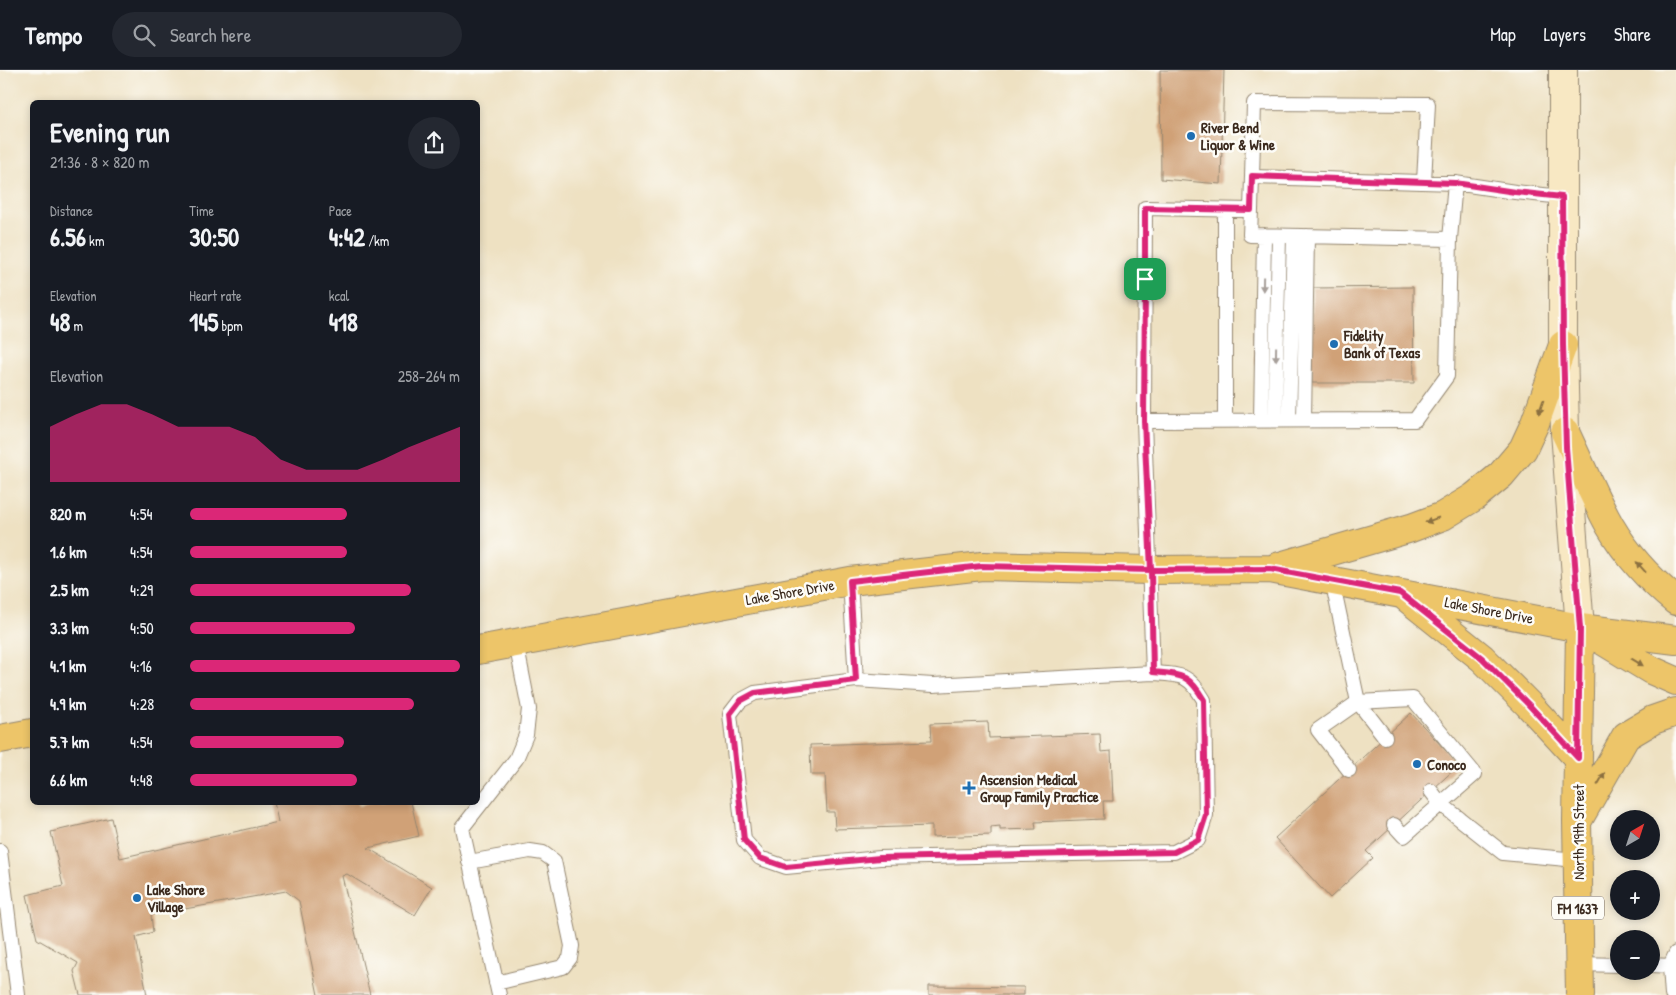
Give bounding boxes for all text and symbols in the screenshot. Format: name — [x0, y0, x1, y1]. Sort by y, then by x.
search box — [112, 12, 462, 57]
text: Tempo — [25, 19, 82, 51]
icon: search — [130, 21, 158, 49]
text: Search here — [170, 22, 251, 48]
text: Map — [1490, 22, 1516, 47]
text: Layers — [1544, 22, 1586, 47]
text: Share — [1614, 22, 1651, 47]
text: Evening run — [50, 113, 170, 151]
button: share — [408, 117, 460, 169]
place label: River Bend Liquor & Wine — [1201, 117, 1275, 156]
marker: River Bend Liquor & Wine — [1185, 130, 1197, 142]
text: 21:36 · 8 × 820 m — [50, 151, 149, 173]
text: Distance — [50, 201, 93, 220]
text: Time — [189, 201, 214, 220]
text: Pace — [329, 201, 352, 220]
text: 6.56 — [50, 220, 86, 254]
text: 30:50 — [189, 220, 239, 254]
text: 4:42 — [329, 220, 365, 254]
text: km — [86, 231, 104, 250]
text: /km — [365, 231, 389, 250]
pin — [1124, 258, 1166, 300]
icon: arrive — [1131, 265, 1159, 293]
one-way arrow — [1259, 276, 1267, 292]
text: Elevation — [50, 286, 97, 305]
text: Heart rate — [189, 286, 242, 305]
text: kcal — [329, 286, 349, 305]
text: 48 — [50, 305, 70, 339]
text: 145 — [189, 305, 218, 339]
text: 418 — [329, 305, 358, 339]
text: m — [70, 316, 83, 335]
text: bpm — [218, 316, 243, 335]
place label: Fidelity Bank of Texas — [1343, 325, 1420, 363]
marker: Fidelity Bank of Texas — [1328, 338, 1340, 350]
one-way arrow — [1272, 347, 1280, 363]
text: Elevation — [50, 365, 103, 387]
text: 258–264 m — [398, 365, 460, 387]
one-way arrow — [1537, 400, 1545, 415]
text: 820 m — [50, 503, 86, 525]
text: 4:54 — [130, 503, 152, 525]
one-way arrow — [1424, 516, 1439, 524]
text: 1.6 km — [50, 541, 87, 563]
text: 4:54 — [130, 541, 152, 563]
one-way arrow — [1635, 562, 1647, 574]
street label: Lake Shore Drive — [744, 574, 836, 610]
text: 2.5 km — [50, 579, 89, 601]
text: 4:29 — [130, 579, 153, 601]
street label: Lake Shore Drive — [1443, 591, 1535, 629]
text: 3.3 km — [50, 617, 89, 639]
text: 4:50 — [130, 617, 154, 639]
text: 4.1 km — [50, 655, 86, 677]
text: 4:16 — [130, 655, 152, 677]
one-way arrow — [1631, 657, 1644, 666]
text: 4.9 km — [50, 693, 87, 715]
text: 4:28 — [130, 693, 154, 715]
text: 5.7 km — [50, 731, 89, 753]
text: 4:54 — [130, 731, 152, 753]
place label: Conoco — [1427, 754, 1466, 775]
marker: Conoco — [1411, 758, 1423, 770]
text: 6.6 km — [50, 769, 87, 791]
text: 4:48 — [130, 769, 153, 791]
place label: Ascension Medical Group Family Practice — [980, 769, 1099, 808]
one-way arrow — [1597, 773, 1606, 786]
marker: Ascension Medical Group Family Practice — [962, 781, 976, 795]
street label: North 19th Street — [1568, 783, 1589, 880]
north arrow — [1610, 810, 1660, 860]
map controls — [1610, 810, 1660, 980]
button: + — [1610, 870, 1660, 920]
place label: Lake Shore Village — [147, 879, 205, 918]
marker: Lake Shore Village — [131, 892, 143, 904]
road number: FM 1637 — [1552, 896, 1604, 920]
button: − — [1610, 930, 1660, 980]

